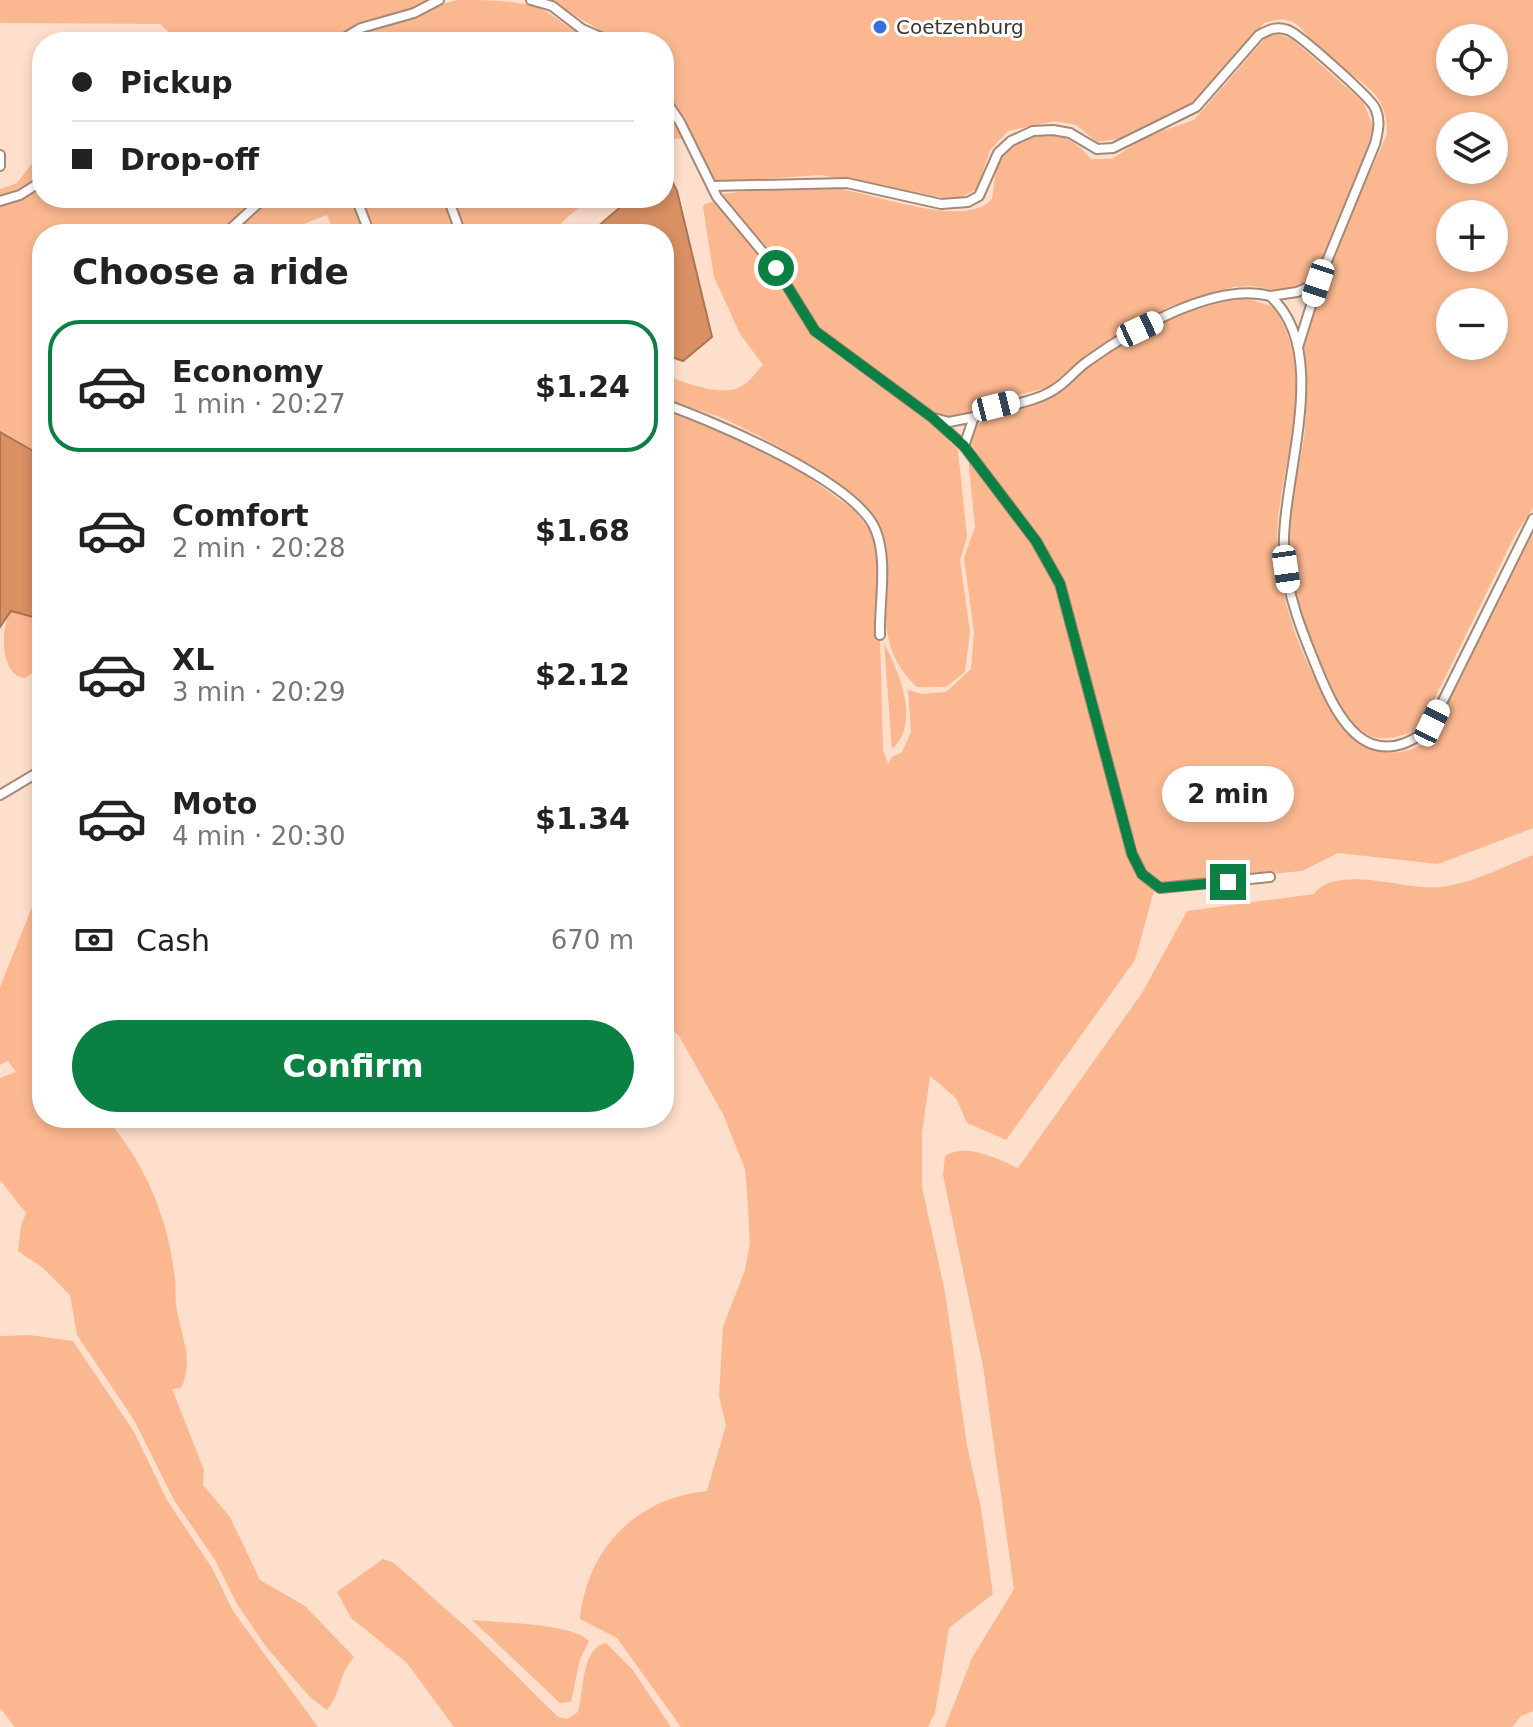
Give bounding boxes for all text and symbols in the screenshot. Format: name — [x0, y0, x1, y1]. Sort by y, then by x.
place label: Coetzenburg — [896, 15, 1024, 39]
marker: Coetzenburg — [871, 18, 889, 36]
map controls — [1436, 24, 1508, 360]
button: locate — [1436, 24, 1508, 96]
text: Pickup — [120, 65, 233, 100]
button: layers — [1436, 112, 1508, 184]
text: Drop-off — [120, 142, 259, 177]
button: + — [1436, 200, 1508, 272]
route start — [758, 250, 794, 286]
text: Choose a ride — [72, 251, 349, 292]
car — [1299, 256, 1337, 310]
button: − — [1436, 288, 1508, 360]
car — [1113, 308, 1167, 350]
icon: car — [76, 350, 148, 422]
text: Economy — [172, 354, 324, 389]
text: $1.24 — [535, 369, 630, 404]
text: 1 min · 20:27 — [172, 389, 346, 419]
car — [970, 389, 1022, 423]
icon: car — [76, 494, 148, 566]
text: Comfort — [172, 498, 309, 533]
text: $1.68 — [535, 513, 630, 548]
text: 2 min · 20:28 — [172, 533, 346, 563]
car — [1271, 544, 1301, 594]
icon: car — [76, 638, 148, 710]
text: XL — [172, 642, 214, 677]
text: $2.12 — [535, 657, 630, 692]
text: 3 min · 20:29 — [172, 677, 346, 707]
car — [1411, 696, 1453, 750]
callout: 2 min — [1162, 766, 1294, 822]
text: 2 min — [1187, 779, 1269, 809]
icon: car — [76, 782, 148, 854]
text: Moto — [172, 786, 257, 821]
text: $1.34 — [535, 801, 630, 836]
text: 4 min · 20:30 — [172, 821, 346, 851]
route end — [1210, 864, 1246, 900]
icon: cash — [72, 918, 116, 962]
text: Cash — [136, 923, 210, 958]
text: 670 m — [551, 925, 634, 955]
button: Confirm — [72, 1020, 634, 1112]

